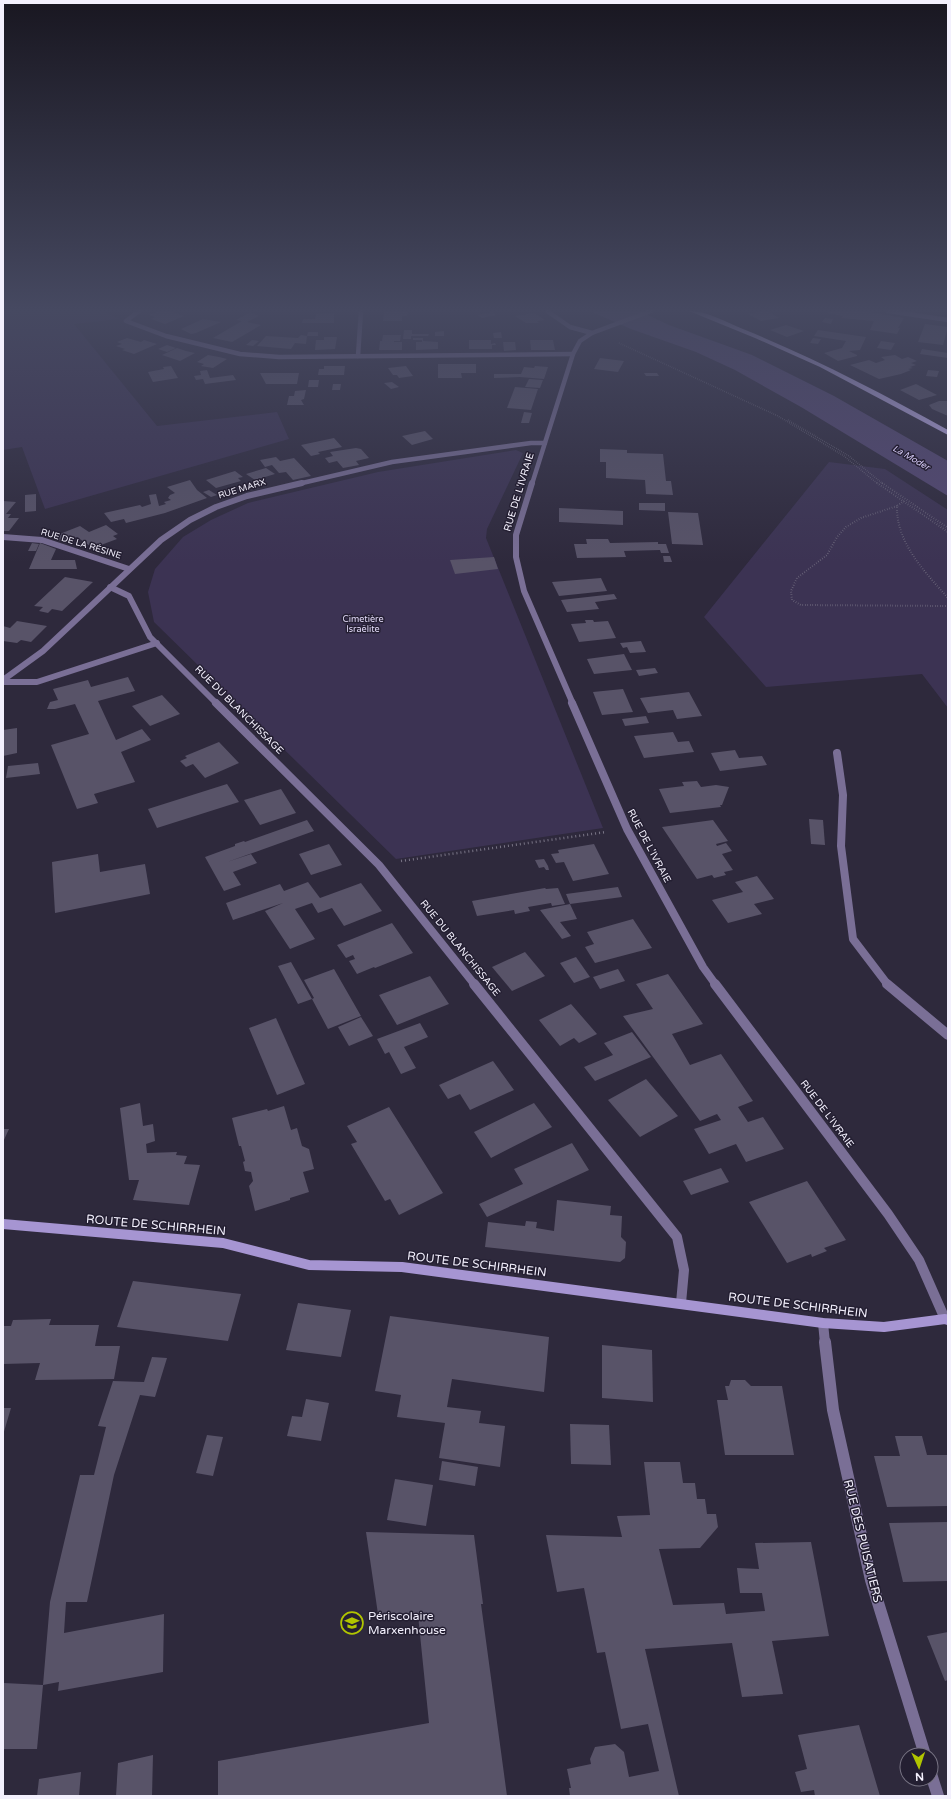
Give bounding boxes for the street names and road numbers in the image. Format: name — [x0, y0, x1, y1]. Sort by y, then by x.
street label: RUE DE L'IVRAIE — [501, 451, 537, 533]
street label: RUE MARX — [217, 477, 267, 501]
street label: RUE DE LA RÉSINE — [39, 526, 123, 562]
street label: RUE DU BLANCHISSAGE — [192, 663, 286, 757]
street label: RUE DE L'IVRAIE — [625, 807, 673, 885]
street label: RUE DU BLANCHISSAGE — [417, 897, 503, 999]
street label: RUE DE L'IVRAIE — [798, 1078, 856, 1150]
street label: ROUTE DE SCHIRRHEIN — [85, 1212, 227, 1238]
street label: ROUTE DE SCHIRRHEIN — [406, 1249, 548, 1279]
street label: ROUTE DE SCHIRRHEIN — [727, 1290, 869, 1320]
street label: RUE DES PUISATIERS — [841, 1478, 885, 1604]

